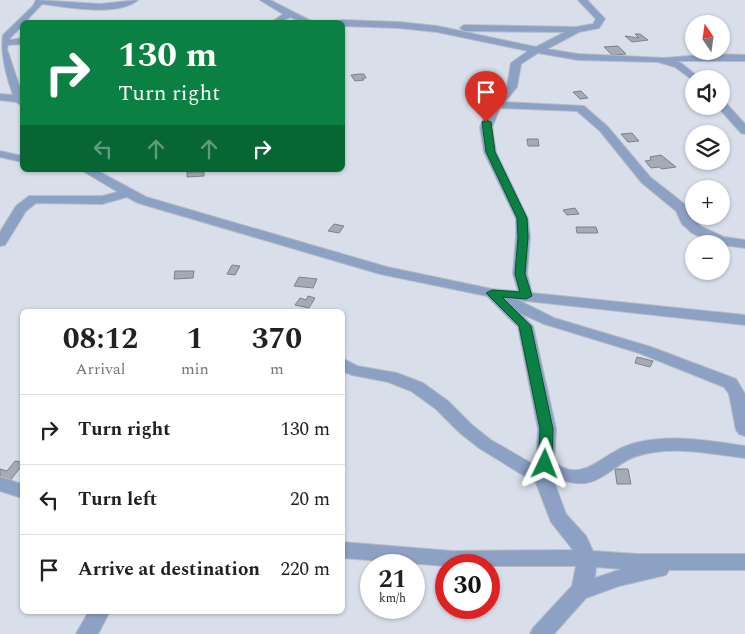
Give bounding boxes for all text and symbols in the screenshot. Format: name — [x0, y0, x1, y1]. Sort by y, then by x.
north arrow — [685, 15, 730, 60]
map controls — [685, 15, 730, 280]
text: 130 m — [118, 29, 217, 82]
icon: right — [35, 40, 100, 105]
button: sound — [685, 70, 730, 115]
pin — [465, 71, 507, 122]
text: Turn right — [118, 77, 220, 110]
icon: arrive — [472, 78, 500, 106]
button: layers — [685, 125, 730, 170]
icon: left — [89, 135, 117, 163]
icon: ahead — [142, 135, 170, 163]
icon: ahead — [195, 135, 223, 163]
icon: right — [248, 135, 276, 163]
button: + — [685, 180, 730, 225]
button: − — [685, 235, 730, 280]
text: 08:12 — [63, 316, 138, 362]
text: 1 — [186, 316, 203, 362]
text: 370 — [252, 316, 302, 362]
text: Arrival — [76, 357, 125, 381]
text: min — [181, 357, 209, 381]
text: m — [270, 357, 284, 381]
text: Turn right — [78, 415, 171, 444]
text: 130 m — [280, 415, 330, 444]
icon: right — [35, 416, 63, 444]
position arrow — [518, 437, 570, 489]
text: Turn left — [78, 485, 157, 514]
text: 20 m — [290, 485, 330, 514]
icon: left — [35, 486, 63, 514]
speed limit sign: 30 — [435, 554, 500, 619]
text: Arrive at destination — [78, 555, 260, 584]
text: 220 m — [280, 555, 330, 584]
icon: arrive — [35, 556, 63, 584]
text: 21 — [378, 561, 407, 599]
text: km/h — [379, 589, 406, 608]

